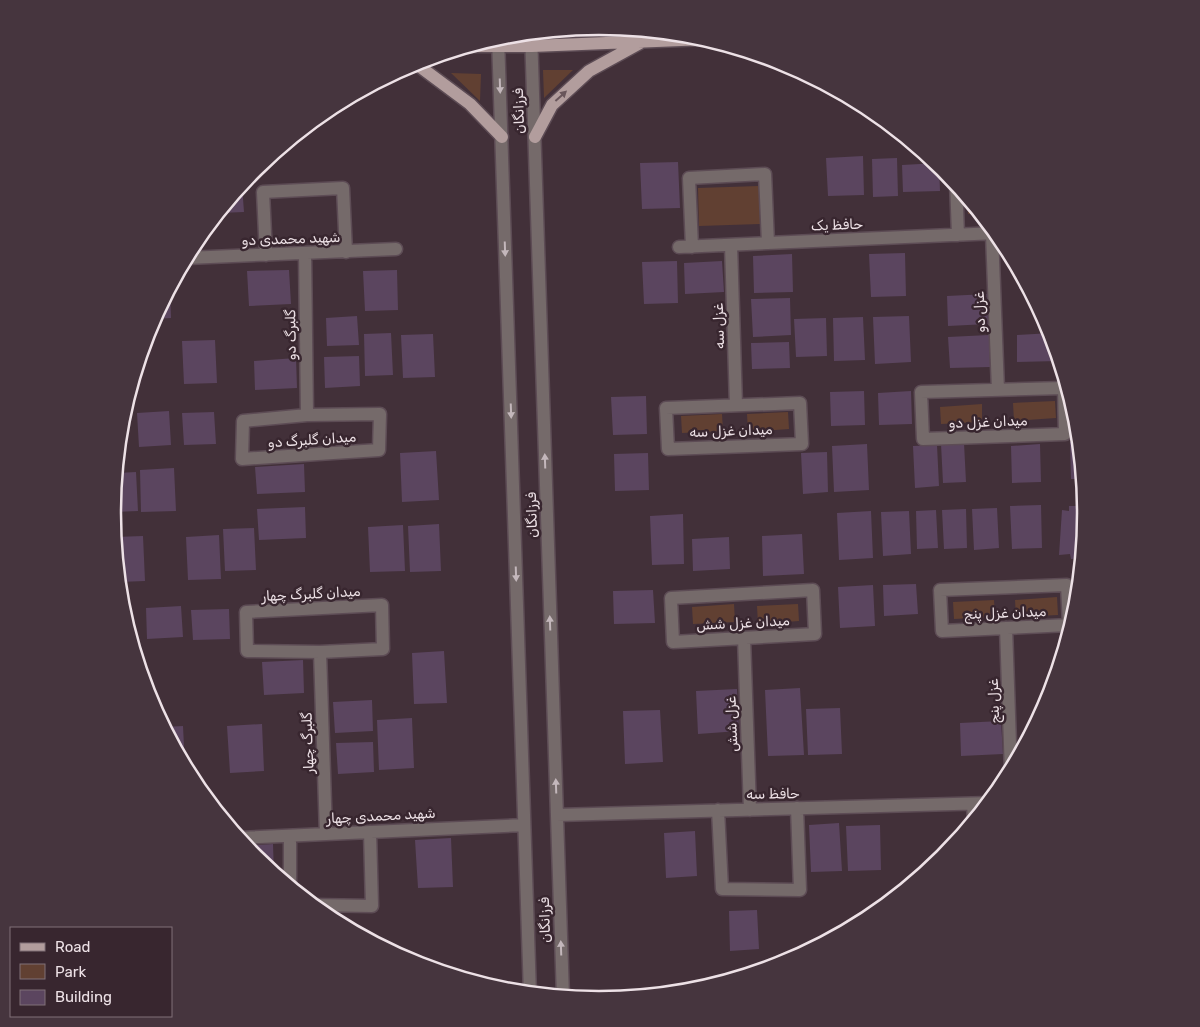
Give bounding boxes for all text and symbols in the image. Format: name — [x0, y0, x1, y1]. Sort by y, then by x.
one-way arrow — [496, 79, 504, 95]
street label: فرزانگان — [510, 87, 528, 134]
one-way arrow — [554, 91, 567, 102]
street label: حافظ یک — [811, 216, 864, 234]
street label: شهید محمدی دو — [241, 229, 341, 249]
one-way arrow — [502, 241, 510, 257]
street label: غزل دو — [971, 291, 989, 333]
street label: غزل سه — [710, 302, 728, 349]
street label: گلبرگ دو — [282, 309, 300, 361]
one-way arrow — [507, 403, 515, 419]
street label: میدان غزل دو — [948, 412, 1028, 432]
street label: میدان غزل سه — [689, 421, 773, 441]
street label: میدان گلبرگ دو — [267, 428, 357, 452]
one-way arrow — [541, 453, 549, 469]
street label: فرزانگان — [523, 491, 541, 538]
one-way arrow — [512, 566, 520, 582]
street label: میدان گلبرگ چهار — [260, 583, 361, 605]
street label: میدان غزل پنج — [963, 603, 1047, 625]
street label: میدان غزل شش — [696, 612, 791, 634]
one-way arrow — [546, 615, 554, 631]
street label: غزل پنج — [985, 678, 1005, 724]
street label: غزل شش — [723, 695, 741, 752]
street label: گلبرگ چهار — [298, 711, 318, 775]
one-way arrow — [551, 778, 559, 794]
street label: حافظ سه — [746, 785, 800, 803]
street label: شهید محمدی چهار — [325, 805, 436, 827]
street label: فرزانگان — [536, 896, 554, 943]
legend — [10, 927, 172, 1017]
text: Road — [55, 938, 91, 956]
one-way arrow — [557, 940, 565, 956]
text: Park — [55, 963, 86, 981]
text: Building — [55, 988, 112, 1006]

